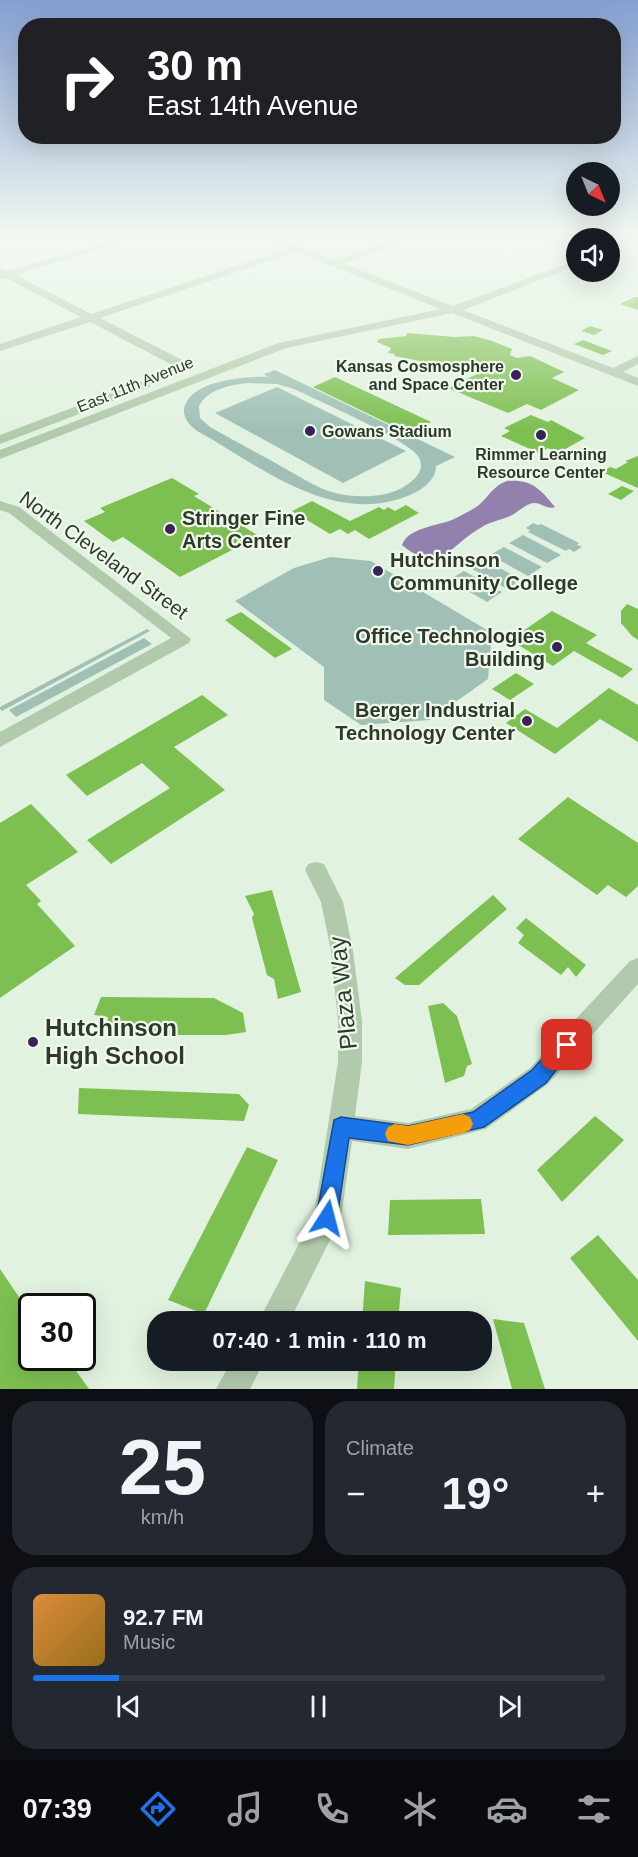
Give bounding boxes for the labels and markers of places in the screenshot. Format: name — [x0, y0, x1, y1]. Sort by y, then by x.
place label: Kansas Cosmosphere and Space Center — [336, 358, 504, 393]
marker: Kansas Cosmosphere and Space Center — [509, 368, 523, 382]
place label: Gowans Stadium — [322, 423, 452, 440]
marker: Gowans Stadium — [303, 424, 317, 438]
marker: Rimmer Learning Resource Center — [534, 428, 548, 442]
place label: Rimmer Learning Resource Center — [475, 446, 607, 481]
place label: Stringer Fine Arts Center — [182, 507, 305, 552]
marker: Stringer Fine Arts Center — [163, 522, 177, 536]
place label: Hutchinson Community College — [390, 549, 578, 594]
marker: Hutchinson Community College — [371, 564, 385, 578]
place label: Office Technologies Building — [355, 625, 545, 670]
marker: Office Technologies Building — [550, 640, 564, 654]
place label: Berger Industrial Technology Center — [335, 699, 515, 744]
marker: Berger Industrial Technology Center — [520, 714, 534, 728]
place label: Hutchinson High School — [45, 1014, 185, 1069]
pin — [541, 1019, 592, 1070]
marker: Hutchinson High School — [26, 1035, 40, 1049]

